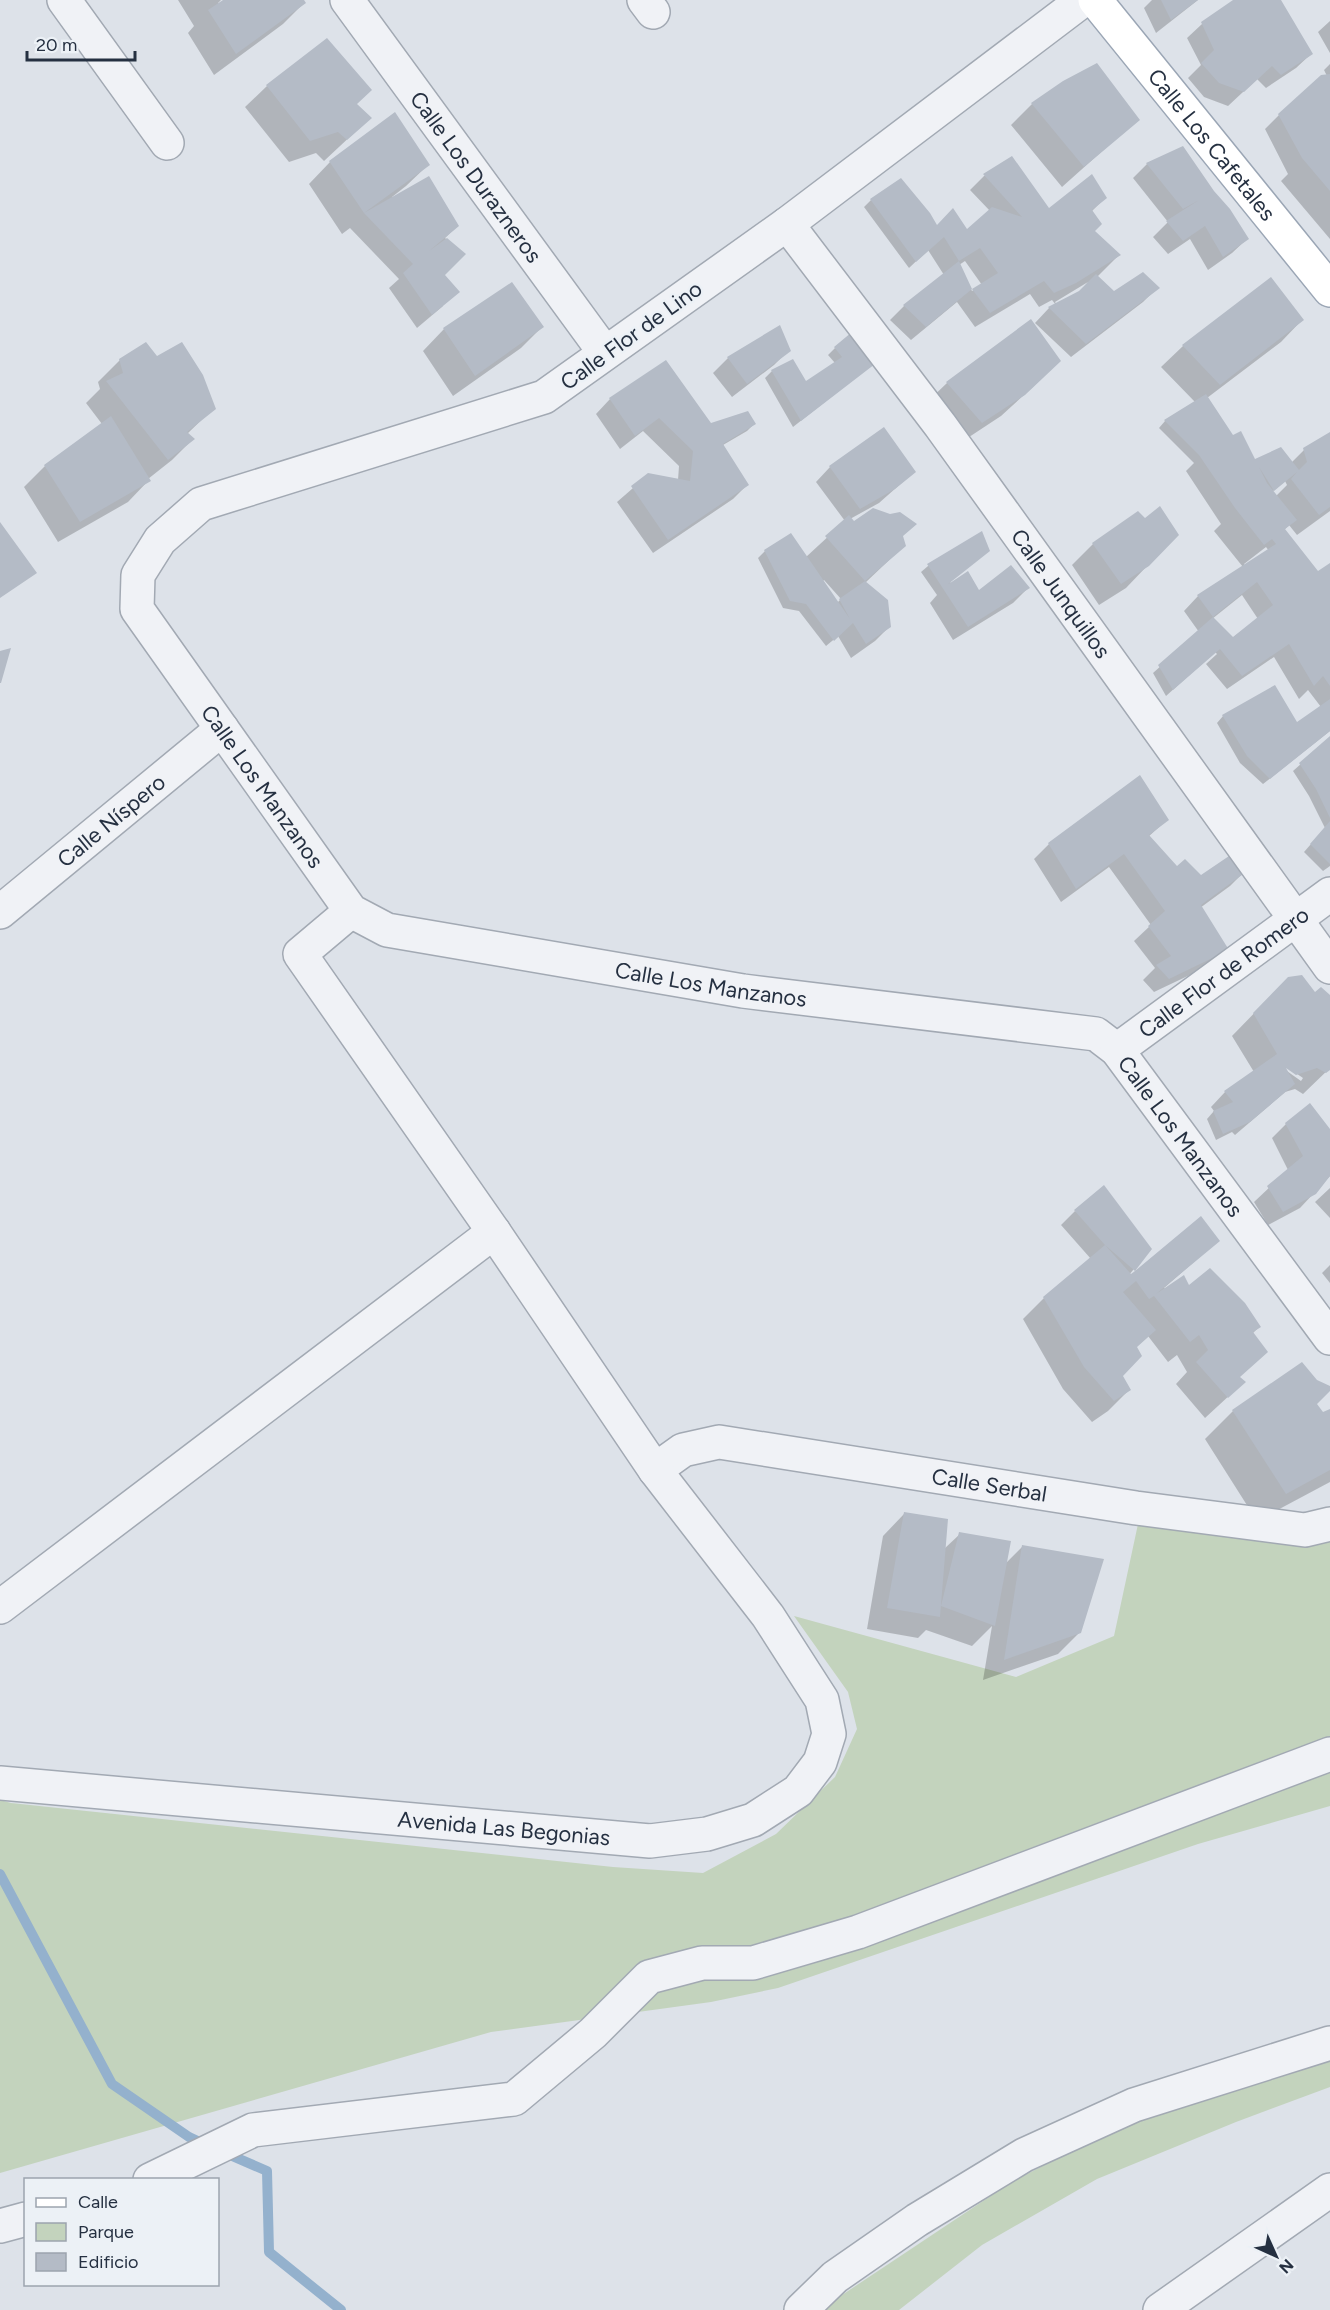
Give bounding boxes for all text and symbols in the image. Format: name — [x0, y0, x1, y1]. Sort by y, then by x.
scale bar — [27, 24, 135, 62]
text: 20 m — [36, 34, 77, 56]
street label: Calle Los Cafetales — [1142, 63, 1281, 226]
street label: Calle Los Durazneros — [404, 86, 547, 268]
street label: Calle Flor de Lino — [555, 275, 707, 396]
street label: Calle Junquillos — [1005, 524, 1116, 664]
street label: Calle Los Manzanos — [195, 700, 329, 873]
street label: Calle Níspero — [52, 768, 171, 873]
street label: Calle Flor de Romero — [1133, 901, 1314, 1044]
street label: Calle Los Manzanos — [613, 956, 808, 1013]
street label: Calle Los Manzanos — [1112, 1051, 1249, 1222]
street label: Calle Serbal — [930, 1463, 1049, 1508]
street label: Avenida Las Begonias — [397, 1806, 611, 1851]
legend — [24, 2178, 219, 2286]
text: Calle — [78, 2191, 118, 2213]
text: Parque — [78, 2221, 134, 2243]
north arrow — [1246, 2226, 1306, 2286]
text: Edificio — [78, 2251, 139, 2273]
text: N — [1275, 2255, 1297, 2277]

